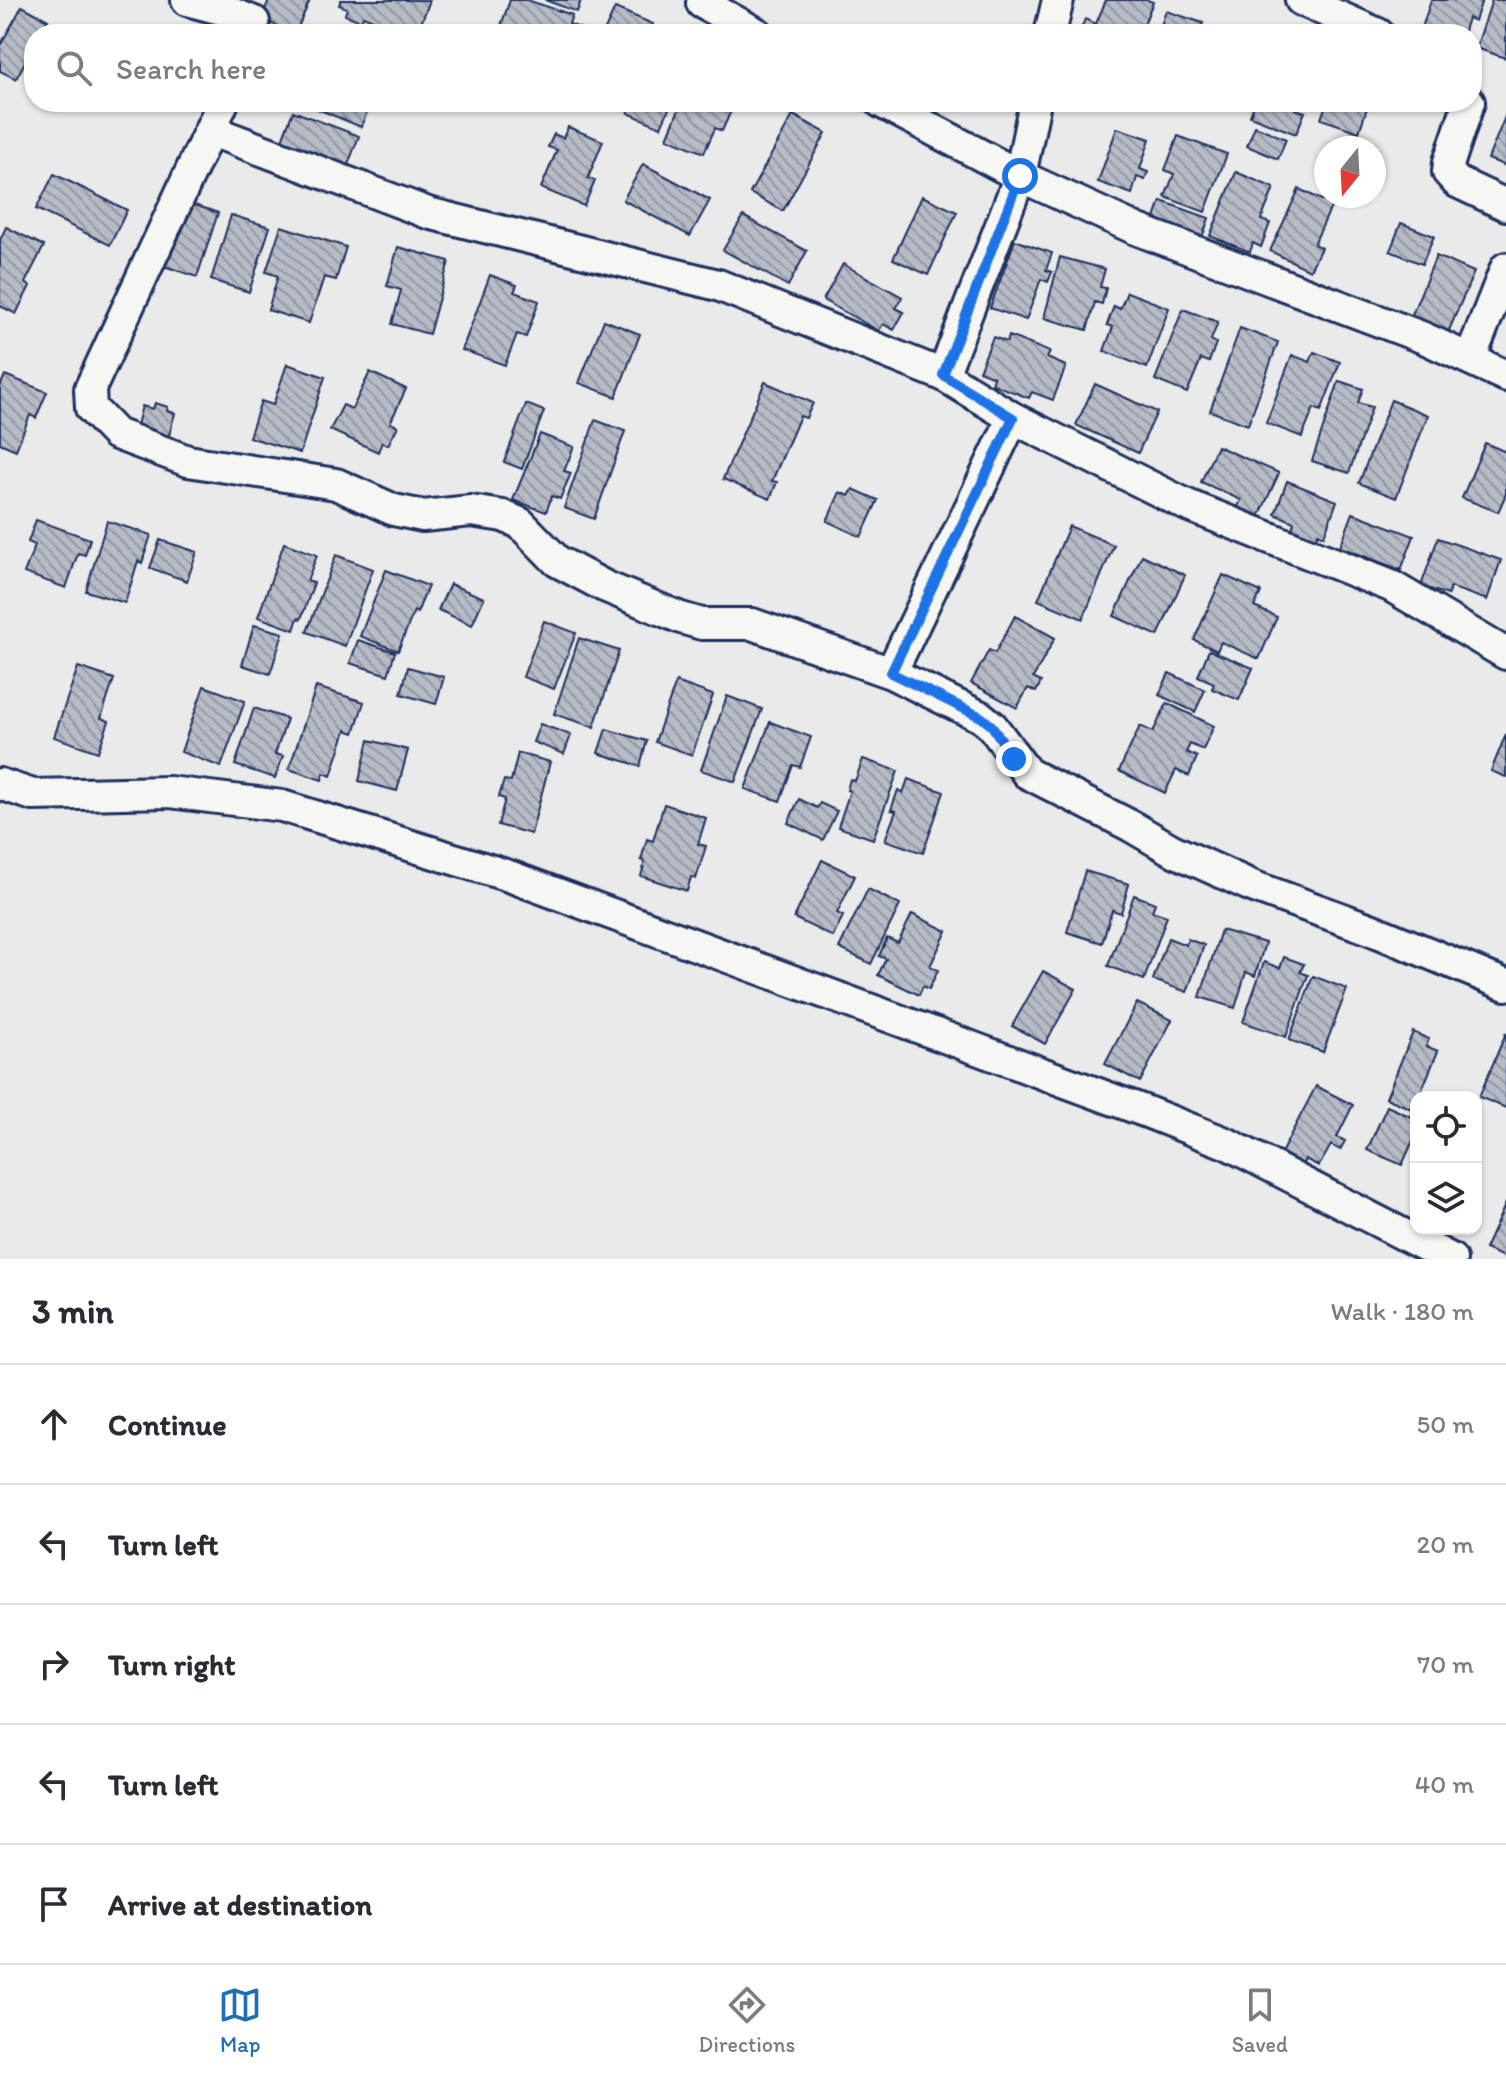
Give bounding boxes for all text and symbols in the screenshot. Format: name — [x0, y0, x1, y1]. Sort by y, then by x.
search box — [24, 24, 1482, 112]
icon: search — [52, 46, 96, 90]
text: Search here — [116, 50, 266, 87]
north arrow — [1314, 136, 1386, 208]
route start — [1002, 158, 1038, 194]
route end — [996, 741, 1032, 777]
map controls — [1410, 1091, 1482, 1235]
button: locate — [1410, 1091, 1482, 1163]
button: layers — [1410, 1163, 1482, 1235]
text: 3 min — [32, 1291, 114, 1332]
text: Walk · 180 m — [1331, 1295, 1474, 1327]
icon: ahead — [32, 1402, 76, 1446]
text: Continue — [108, 1406, 227, 1443]
text: 50 m — [1417, 1408, 1474, 1440]
icon: left — [32, 1522, 76, 1566]
text: Turn left — [108, 1526, 219, 1563]
text: 20 m — [1417, 1528, 1474, 1560]
icon: right — [32, 1642, 76, 1686]
text: Turn right — [108, 1646, 236, 1683]
text: 70 m — [1417, 1648, 1474, 1680]
icon: left — [32, 1762, 76, 1806]
text: Turn left — [108, 1766, 219, 1803]
text: 40 m — [1415, 1768, 1474, 1800]
icon: arrive — [32, 1882, 76, 1926]
text: Arrive at destination — [108, 1886, 372, 1923]
tab: Map — [218, 1983, 262, 2058]
tab: Directions — [699, 1983, 795, 2058]
tab: Saved — [1232, 1983, 1288, 2058]

